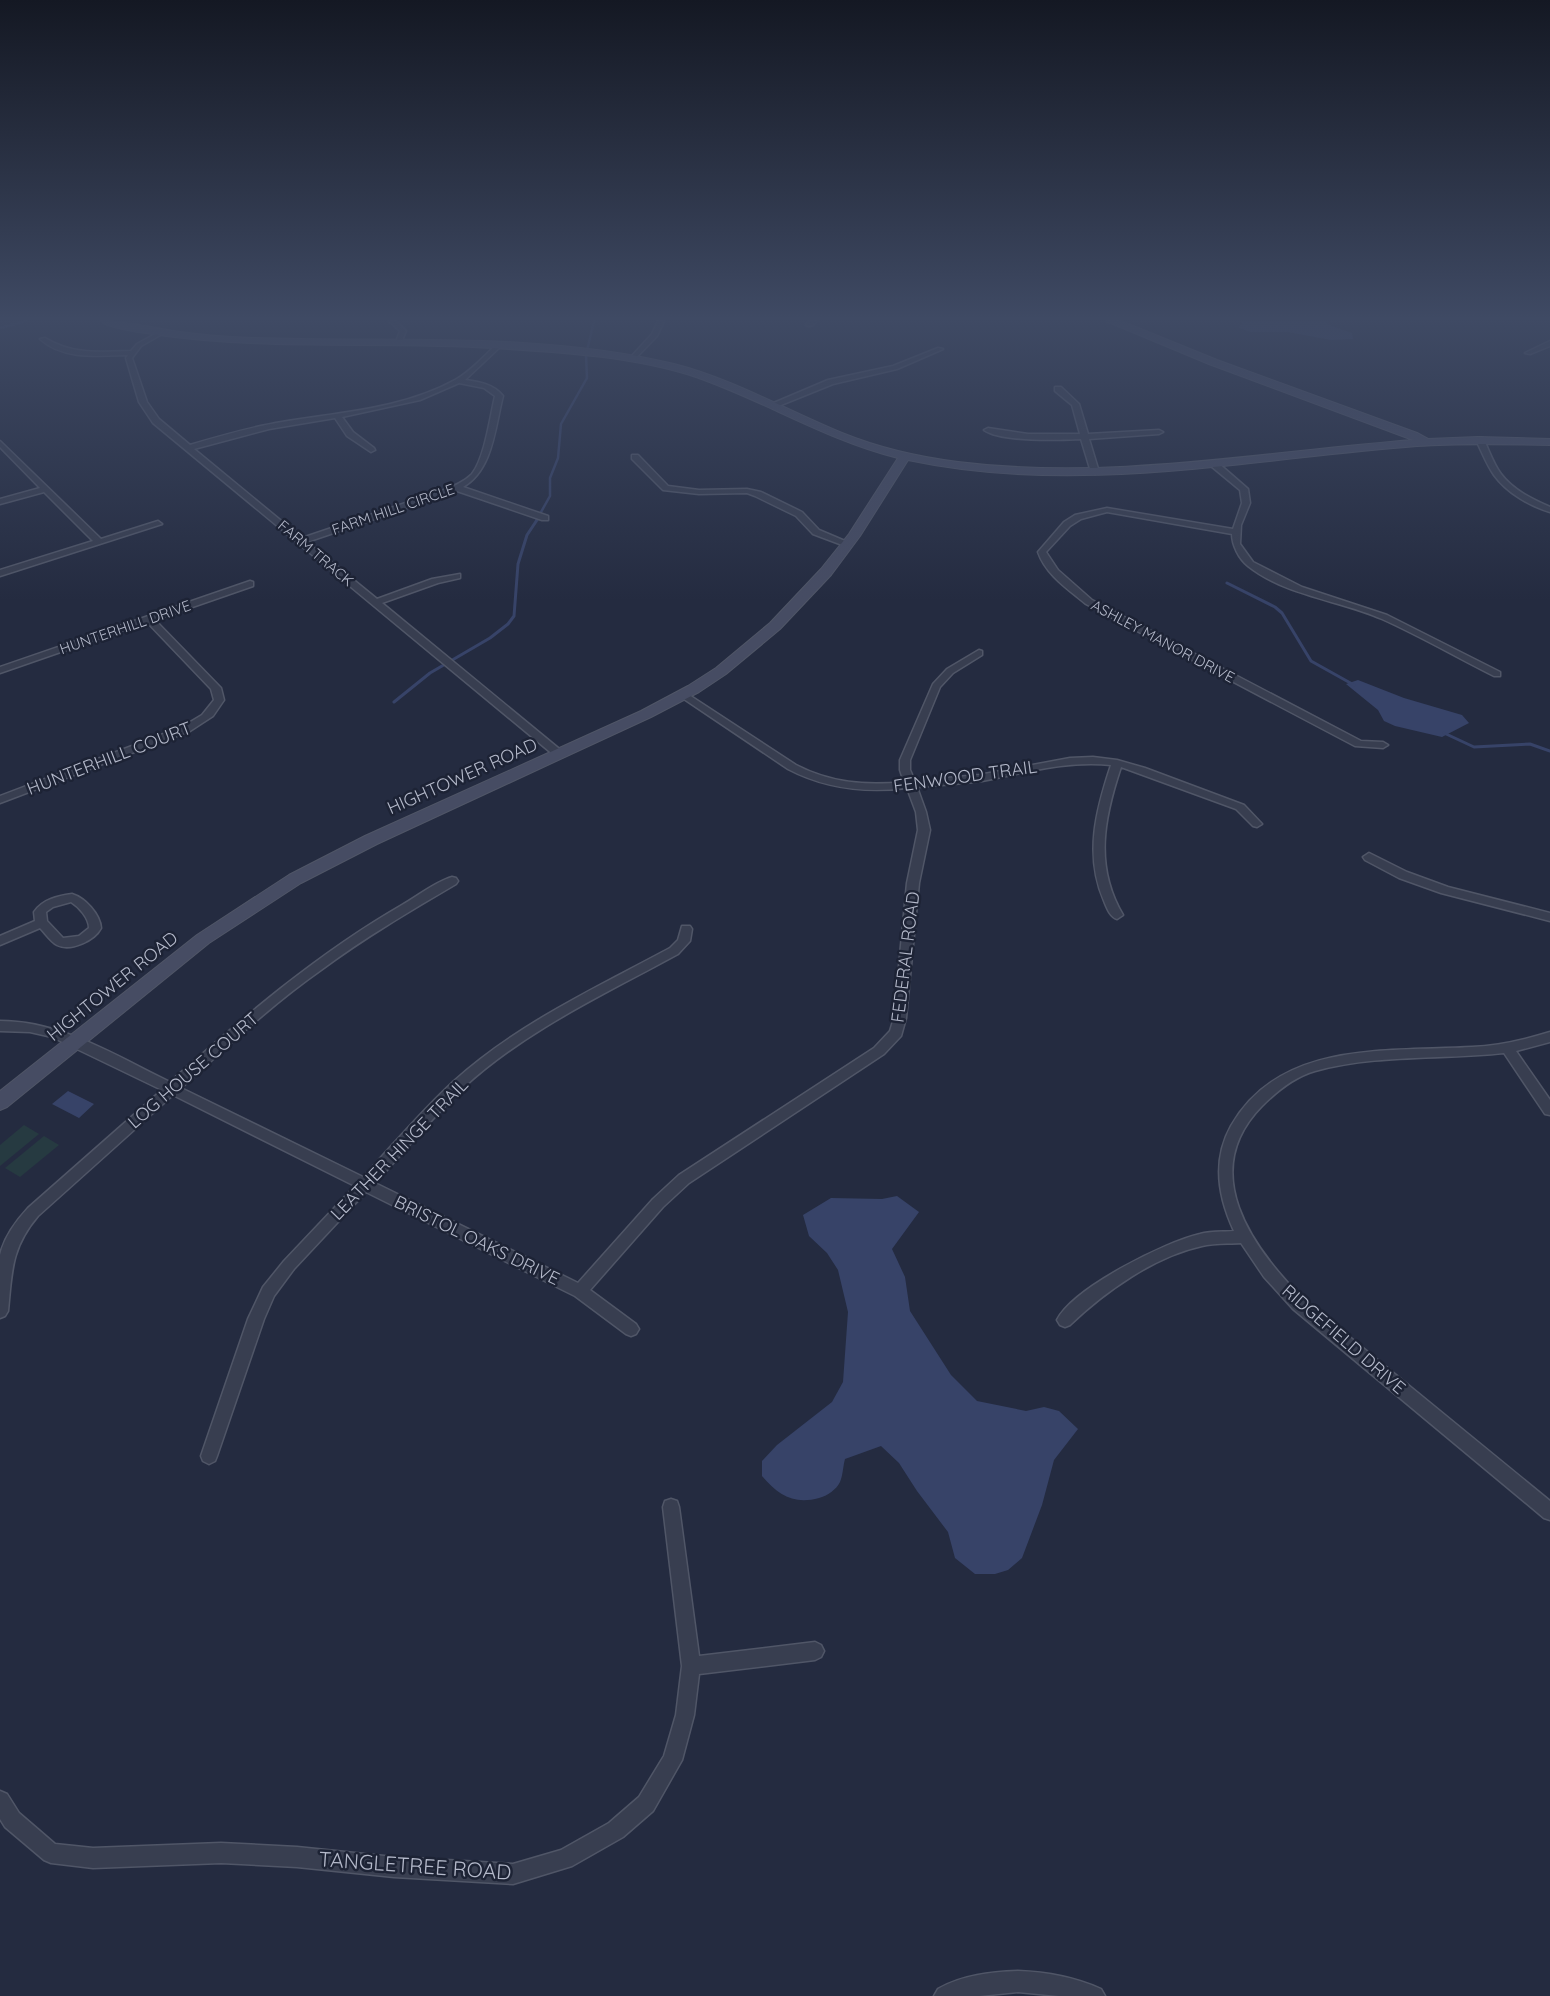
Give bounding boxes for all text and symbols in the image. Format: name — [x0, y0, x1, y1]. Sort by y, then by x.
street label: FARM HILL CIRCLE — [329, 479, 457, 539]
street label: FARM TRACK — [274, 516, 358, 590]
street label: ASHLEY MANOR DRIVE — [1088, 595, 1238, 687]
street label: HUNTERHILL DRIVE — [57, 596, 193, 658]
street label: HUNTERHILL COURT — [23, 716, 195, 800]
street label: HIGHTOWER ROAD — [383, 733, 541, 819]
street label: FENWOOD TRAIL — [892, 754, 1039, 797]
street label: FEDERAL ROAD — [886, 890, 924, 1024]
street label: HIGHTOWER ROAD — [42, 926, 182, 1046]
street label: LOG HOUSE COURT — [123, 1007, 263, 1133]
street label: LEATHER HINGE TRAIL — [325, 1073, 473, 1225]
street label: BRISTOL OAKS DRIVE — [391, 1190, 563, 1290]
street label: RIDGEFIELD DRIVE — [1277, 1279, 1411, 1399]
street label: TANGLETREE ROAD — [318, 1845, 512, 1885]

